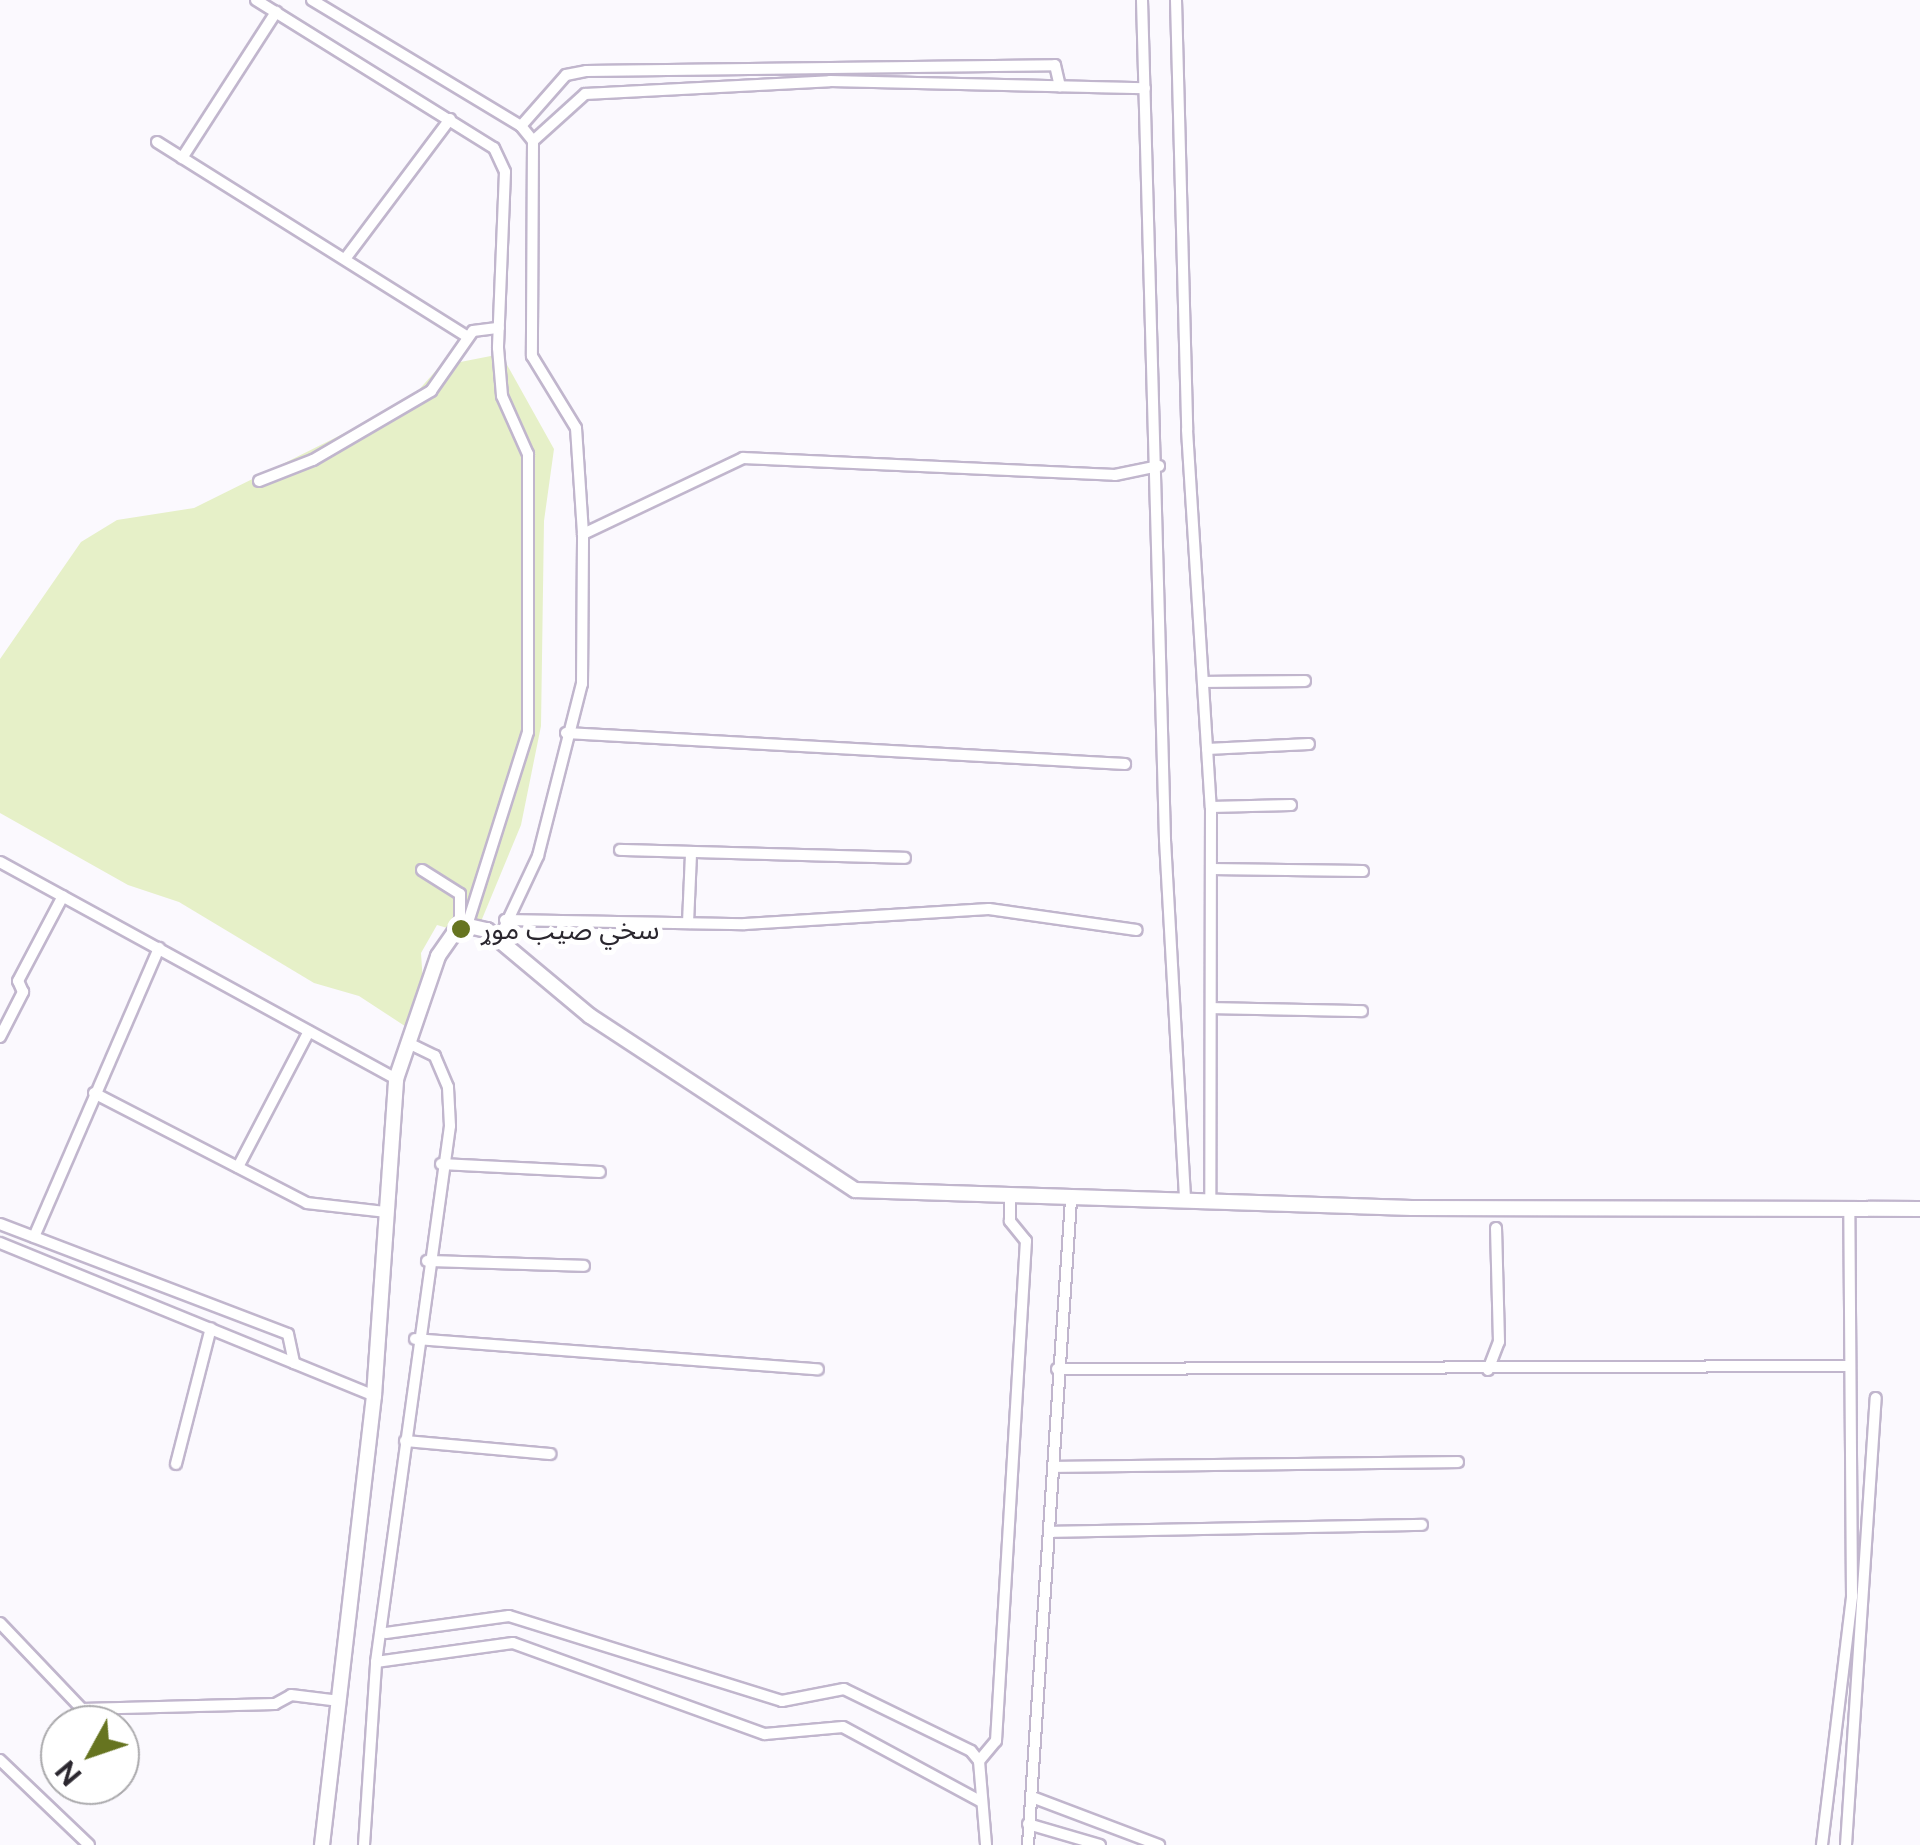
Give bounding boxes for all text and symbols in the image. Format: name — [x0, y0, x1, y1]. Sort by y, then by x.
place label: سخي صیب موړ — [481, 912, 660, 946]
marker: سخي صیب موړ — [450, 918, 472, 940]
north arrow — [40, 1705, 140, 1805]
text: N — [48, 1754, 88, 1792]

